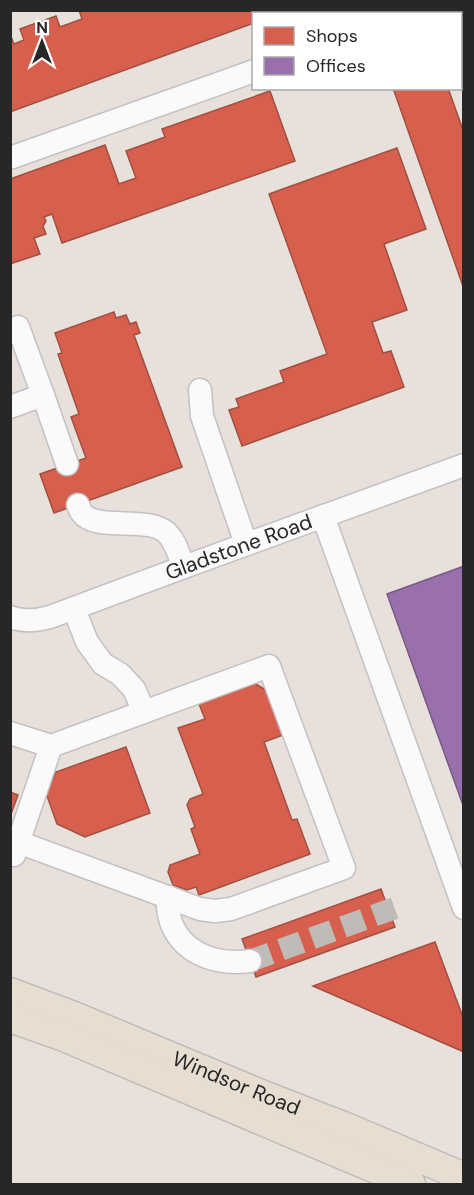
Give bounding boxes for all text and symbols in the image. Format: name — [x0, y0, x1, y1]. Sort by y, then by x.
north arrow — [12, 12, 72, 72]
legend — [252, 12, 462, 90]
text: N — [36, 17, 48, 38]
text: Shops — [306, 24, 358, 48]
text: Offices — [306, 54, 366, 78]
street label: Gladstone Road — [161, 508, 316, 587]
street label: Windsor Road — [168, 1044, 304, 1122]

